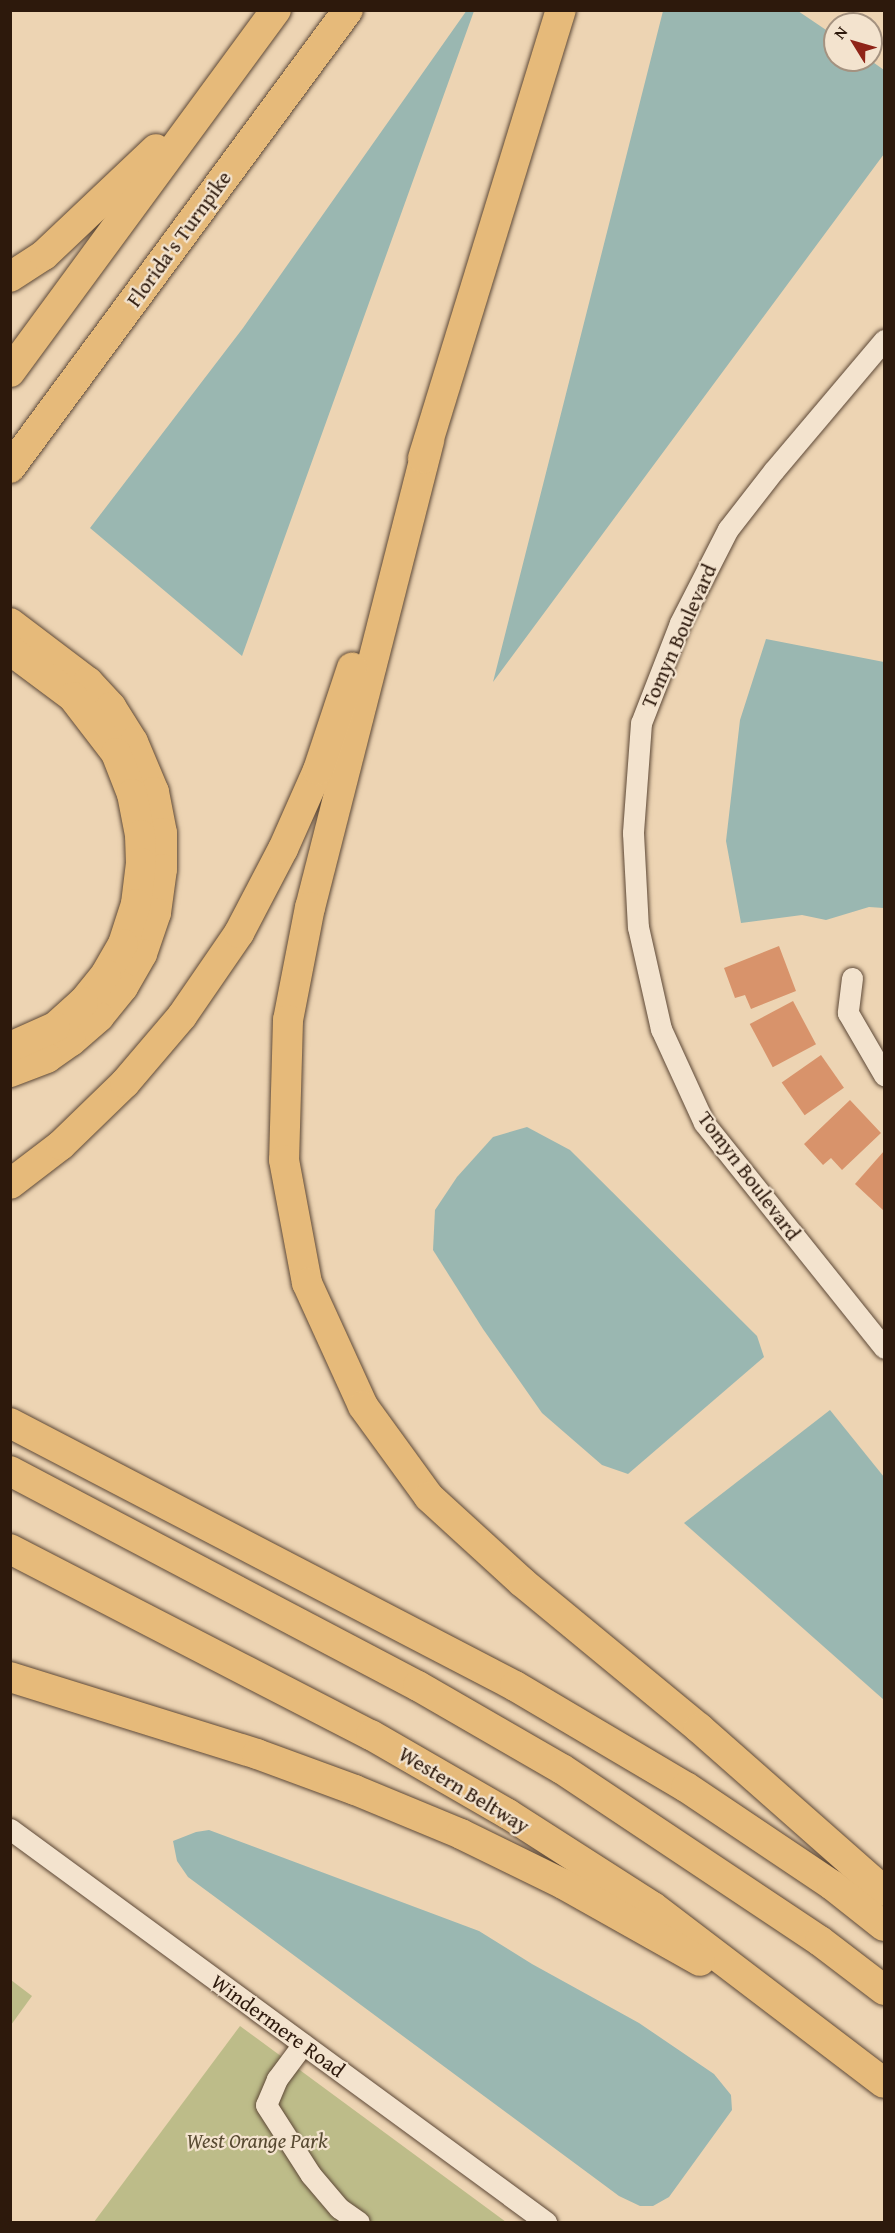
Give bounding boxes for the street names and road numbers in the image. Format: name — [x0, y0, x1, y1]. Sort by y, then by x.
street label: Florida's Turnpike — [121, 166, 237, 312]
street label: Tomyn Boulevard — [636, 560, 722, 712]
street label: Tomyn Boulevard — [692, 1107, 806, 1245]
street label: Western Beltway — [394, 1741, 534, 1839]
street label: Windermere Road — [206, 1969, 350, 2083]

